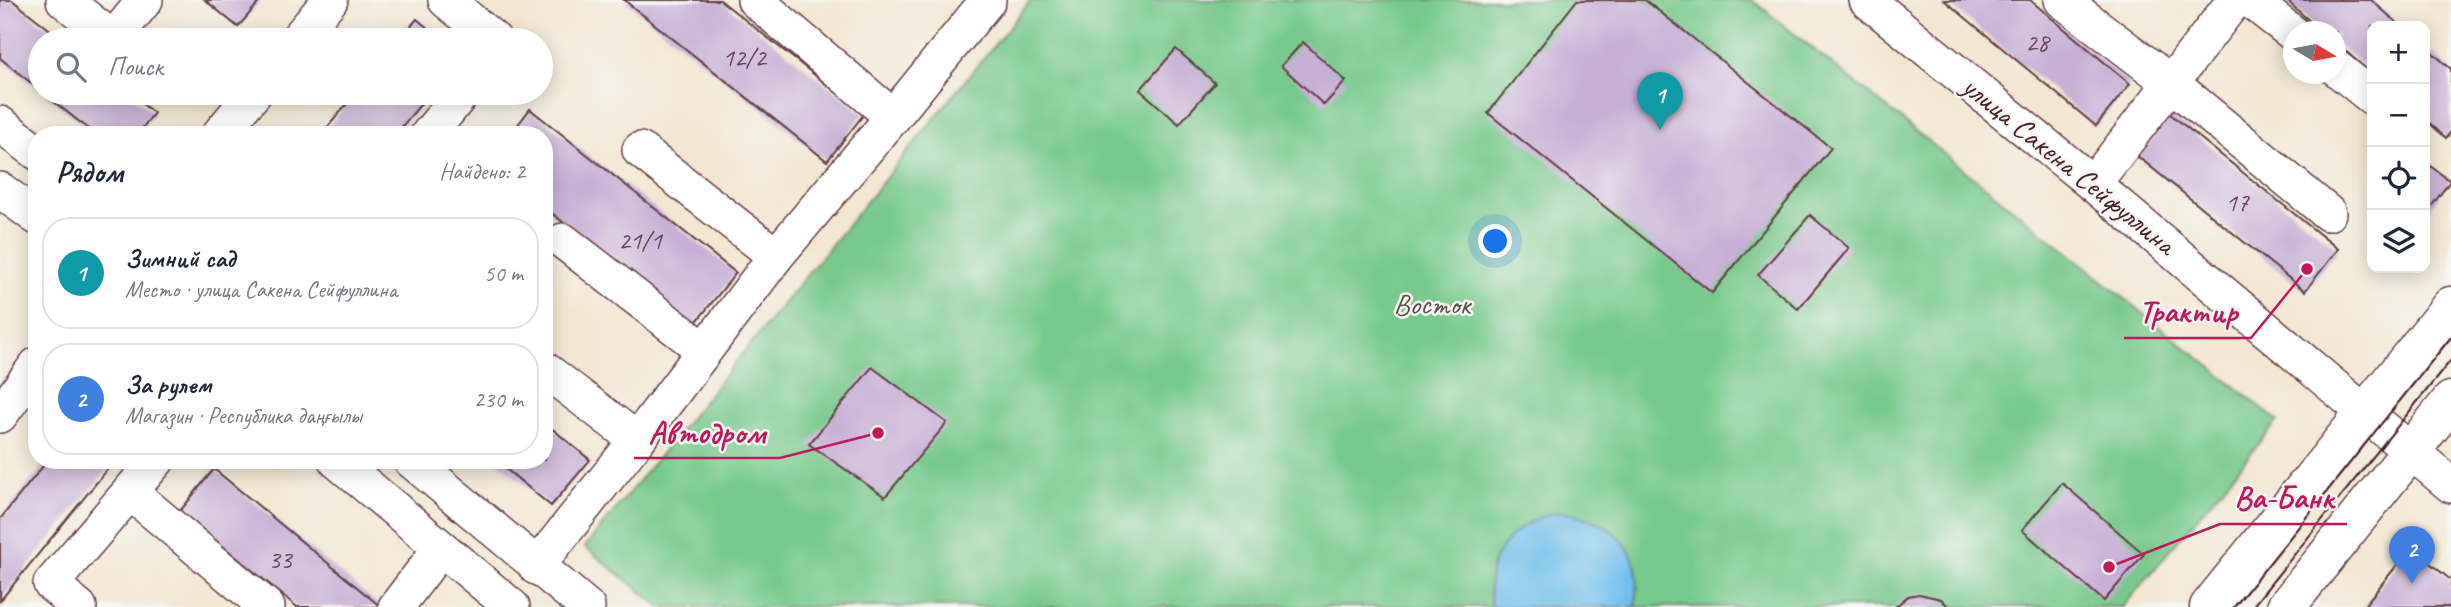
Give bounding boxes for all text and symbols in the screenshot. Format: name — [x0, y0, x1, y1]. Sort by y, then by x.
north arrow — [2283, 21, 2346, 84]
map controls — [2367, 21, 2430, 273]
button: + — [2367, 21, 2430, 84]
house number: 28 — [2025, 26, 2051, 59]
search box — [28, 28, 553, 105]
house number: 12/2 — [722, 41, 768, 74]
icon: search — [52, 48, 90, 86]
text: Поиск — [108, 50, 163, 83]
street label: улица Сакена Сейфуллина — [1953, 66, 2186, 265]
pin: 1 — [1637, 72, 1683, 130]
button: − — [2367, 84, 2430, 147]
button: locate — [2367, 147, 2430, 210]
text: Рядом — [56, 153, 123, 191]
text: Найдено: 2 — [439, 157, 525, 186]
house number: 17 — [2225, 186, 2250, 219]
button: layers — [2367, 210, 2430, 273]
house number: 21/1 — [618, 224, 663, 257]
your location — [1478, 224, 1512, 258]
text: Зимний сад — [125, 242, 235, 275]
text: 1 — [76, 259, 86, 288]
text: 50 m — [484, 259, 523, 288]
text: Место · улица Сакена Сейфуллина — [125, 275, 397, 304]
park label: Восток — [1393, 285, 1473, 323]
callout: Трактир — [2124, 285, 2251, 338]
text: Трактир — [2139, 291, 2239, 332]
text: За рулем — [125, 368, 211, 401]
text: 2 — [76, 385, 86, 414]
text: 230 m — [474, 385, 523, 414]
text: Магазин · Республика даңғылы — [125, 401, 362, 430]
callout: Автодром — [634, 405, 780, 458]
text: Автодром — [648, 412, 768, 453]
callout: Ва-Банк — [2220, 471, 2347, 524]
text: Ва-Банк — [2234, 477, 2336, 518]
pin: 2 — [2389, 526, 2435, 584]
house number: 33 — [268, 543, 294, 576]

